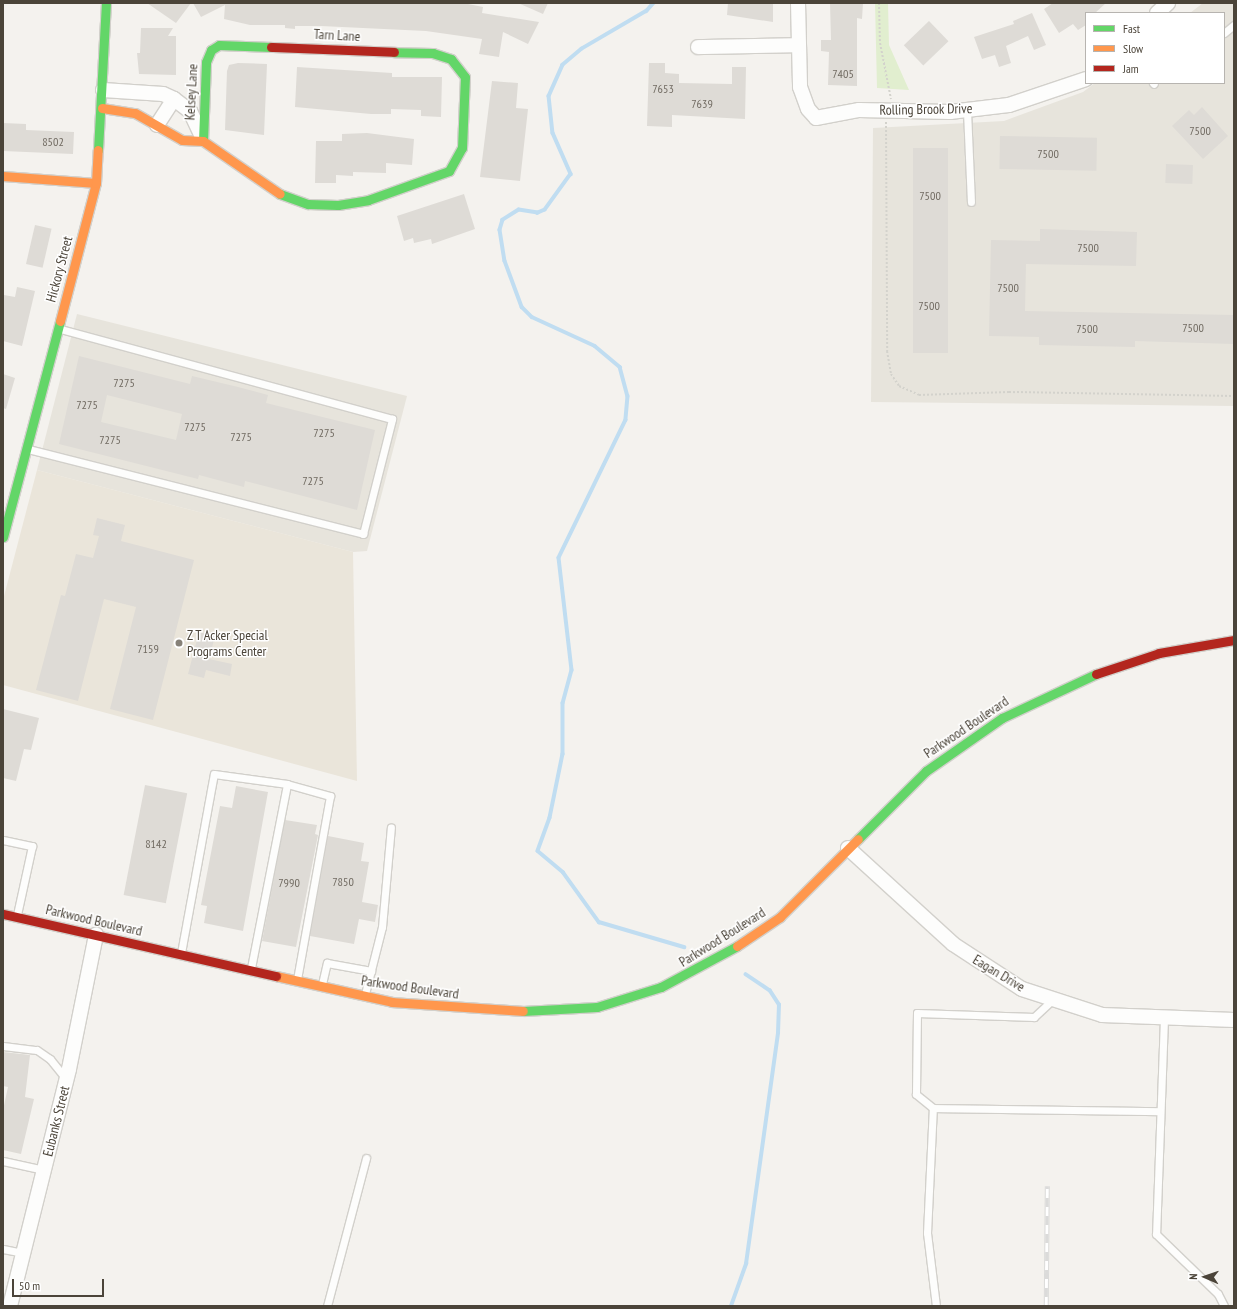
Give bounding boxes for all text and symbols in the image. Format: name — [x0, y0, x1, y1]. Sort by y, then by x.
legend — [1085, 12, 1225, 84]
text: Fast — [1123, 21, 1140, 36]
street label: Tarn Lane — [313, 25, 361, 45]
text: Slow — [1123, 41, 1143, 56]
text: Jam — [1123, 61, 1139, 76]
street label: Kelsey Lane — [181, 63, 201, 121]
house number: 7405 — [832, 67, 854, 81]
house number: 7653 — [652, 82, 674, 96]
house number: 7639 — [691, 97, 713, 111]
street label: Rolling Brook Drive — [879, 100, 973, 118]
house number: 7500 — [1189, 124, 1211, 138]
house number: 8502 — [42, 135, 64, 149]
house number: 7500 — [1037, 147, 1059, 161]
house number: 7500 — [919, 189, 941, 203]
street label: Hickory Street — [42, 234, 76, 304]
house number: 7500 — [1077, 241, 1099, 255]
house number: 7500 — [997, 281, 1019, 295]
house number: 7500 — [918, 299, 940, 313]
house number: 7500 — [1182, 321, 1204, 335]
house number: 7500 — [1076, 322, 1098, 336]
house number: 7275 — [113, 376, 135, 390]
house number: 7275 — [76, 398, 98, 412]
house number: 7275 — [184, 420, 206, 434]
house number: 7275 — [313, 426, 335, 440]
house number: 7275 — [230, 430, 252, 444]
house number: 7275 — [99, 433, 121, 447]
house number: 7275 — [302, 474, 324, 488]
place label: Z T Acker Special Programs Center — [187, 627, 269, 660]
marker: Z T Acker Special Programs Center — [174, 638, 184, 648]
house number: 7159 — [137, 642, 159, 656]
street label: Parkwood Boulevard — [920, 692, 1012, 762]
house number: 8142 — [145, 837, 167, 851]
house number: 7850 — [332, 875, 354, 889]
house number: 7990 — [278, 876, 300, 890]
street label: Parkwood Boulevard — [44, 901, 144, 939]
street label: Parkwood Boulevard — [676, 904, 768, 970]
street label: Eagan Drive — [970, 951, 1028, 995]
street label: Parkwood Boulevard — [360, 972, 460, 1002]
street label: Eubanks Street — [39, 1084, 73, 1158]
north arrow — [1185, 1257, 1225, 1297]
scale bar — [14, 1271, 106, 1297]
text: N — [1186, 1273, 1200, 1280]
text: 50 m — [19, 1278, 40, 1293]

